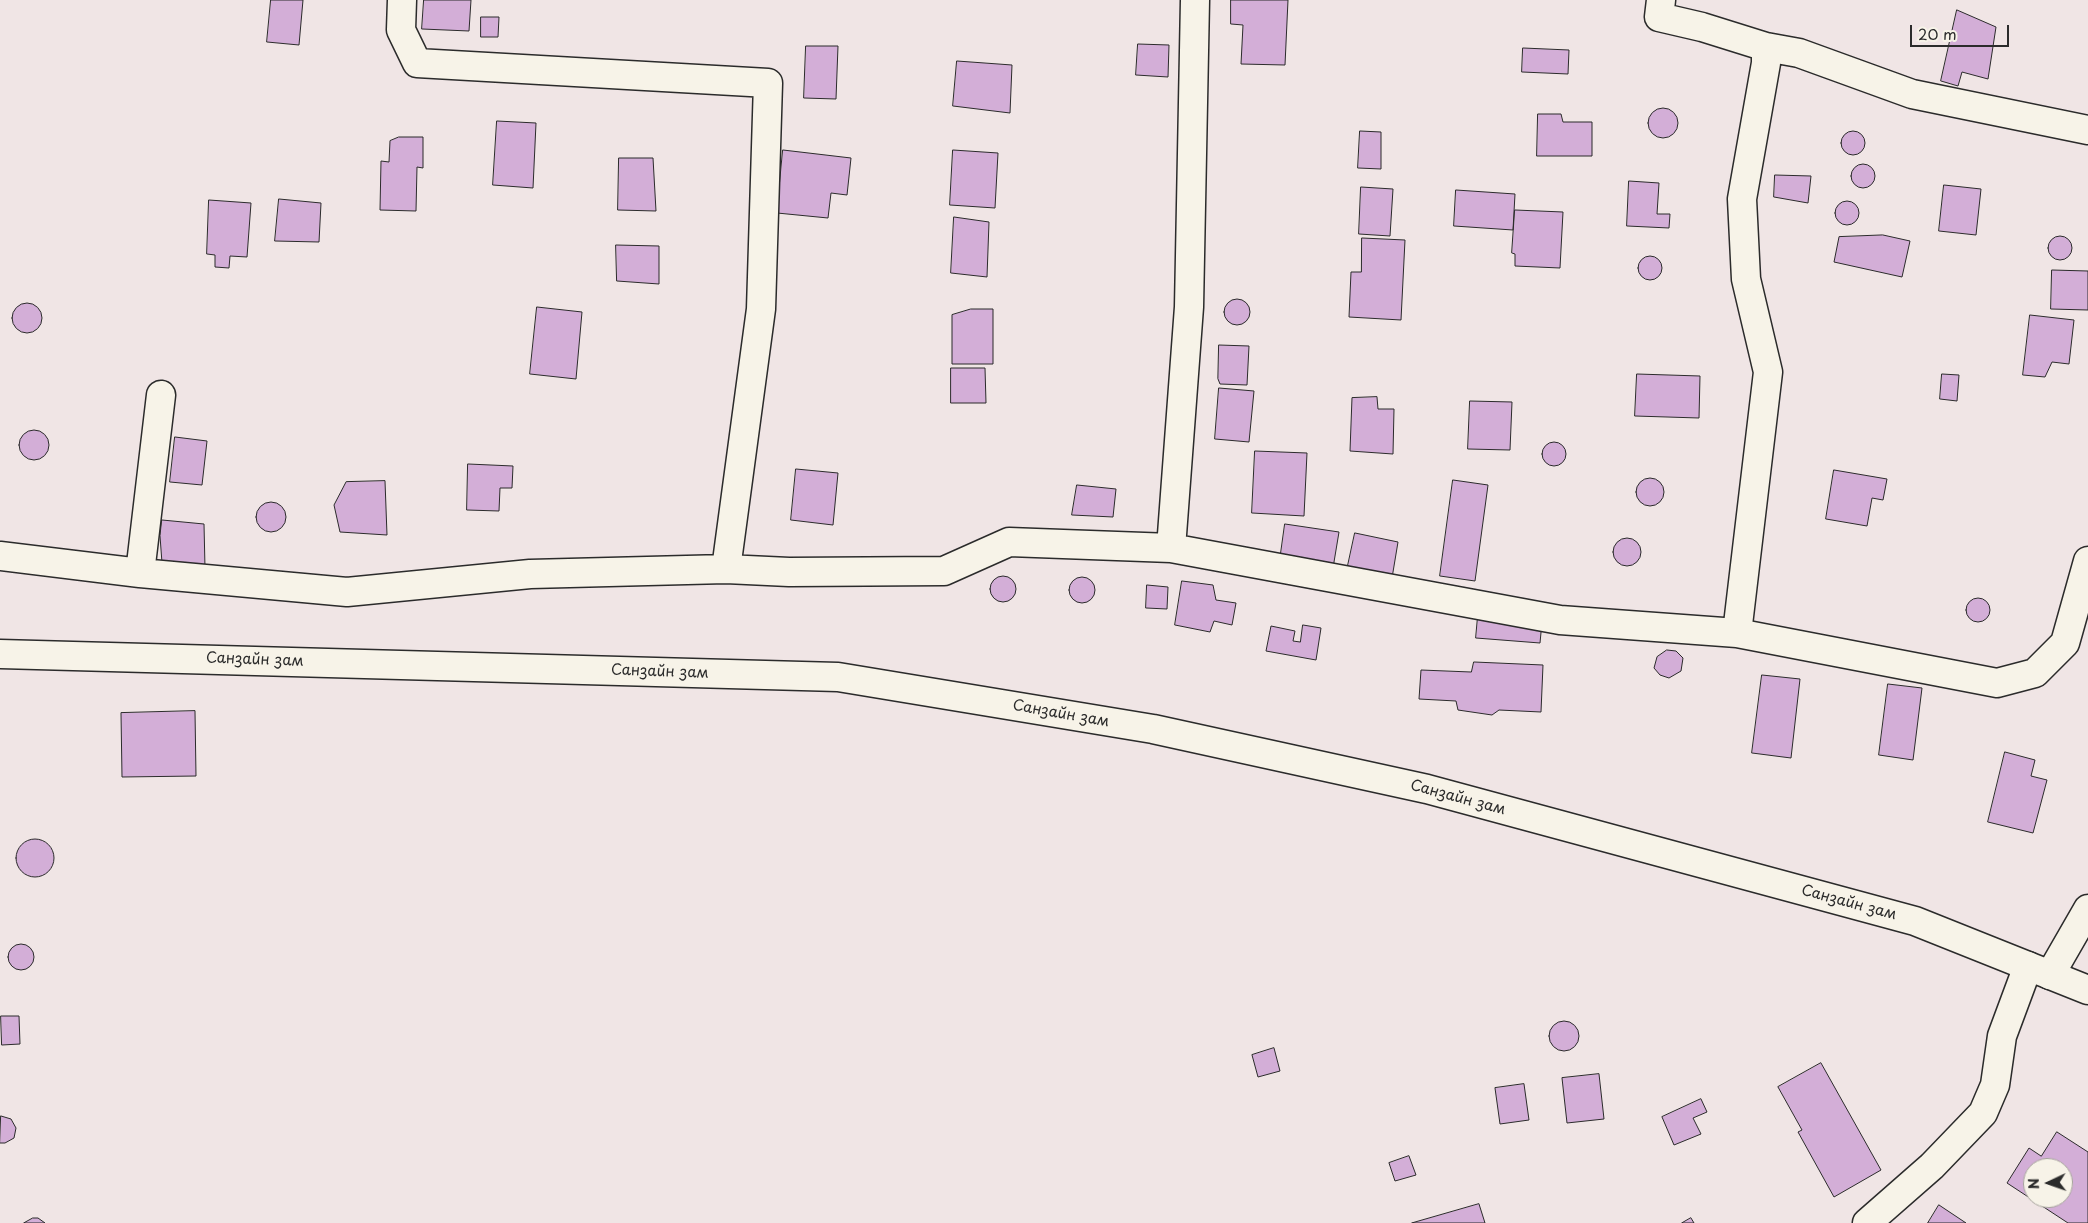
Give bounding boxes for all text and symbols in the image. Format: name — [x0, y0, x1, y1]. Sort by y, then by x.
scale bar — [1913, 15, 2012, 47]
text: 20 m — [1918, 22, 1957, 45]
street label: Санзайн зам — [206, 649, 304, 671]
street label: Санзайн зам — [611, 661, 709, 683]
street label: Санзайн зам — [1011, 697, 1111, 731]
street label: Санзайн зам — [1408, 777, 1508, 819]
street label: Санзайн зам — [1799, 882, 1899, 924]
north arrow — [2023, 1158, 2073, 1208]
text: N — [2023, 1178, 2044, 1190]

